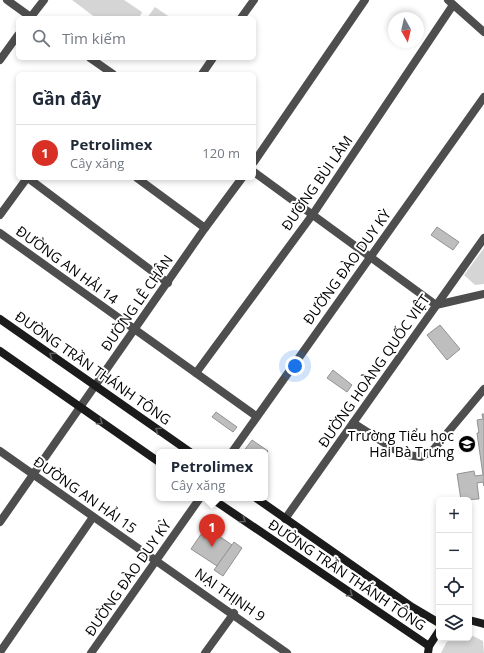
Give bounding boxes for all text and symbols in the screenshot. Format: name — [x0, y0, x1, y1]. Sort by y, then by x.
north arrow — [388, 12, 424, 48]
search box — [16, 16, 256, 60]
icon: search — [30, 27, 52, 49]
text: Tìm kiếm — [62, 28, 126, 48]
text: Gần đây — [32, 87, 101, 110]
street label: ĐƯỜNG BÙI LÂM — [277, 131, 356, 234]
text: Petrolimex — [70, 134, 152, 154]
text: 1 — [41, 144, 49, 162]
text: 120 m — [202, 144, 240, 162]
text: Cây xăng — [70, 154, 124, 172]
street label: ĐƯỜNG ĐÀO DUY KỲ — [298, 205, 395, 328]
street label: ĐƯỜNG AN HẢI 14 — [12, 221, 122, 308]
street label: ĐƯỜNG LÊ CHÂN — [96, 251, 177, 355]
street label: ĐƯỜNG HOÀNG QUỐC VIỆT — [313, 290, 434, 451]
street label: ĐƯỜNG TRẦN THÁNH TÔNG — [12, 306, 175, 429]
one-way arrow — [49, 352, 56, 360]
your location — [285, 356, 305, 376]
one-way arrow — [96, 417, 103, 424]
place label: Trường Tiểu học Hai Bà Trưng — [348, 426, 454, 461]
one-way arrow — [156, 428, 163, 435]
school or university icon: Trường Tiểu học Hai Bà Trưng — [457, 434, 477, 454]
popup — [156, 449, 268, 501]
street label: ĐƯỜNG AN HẢI 15 — [30, 452, 141, 537]
text: Petrolimex — [171, 456, 253, 476]
text: Cây xăng — [171, 476, 225, 494]
map controls — [436, 497, 472, 641]
button: + — [436, 497, 472, 533]
pin: 1 — [199, 514, 225, 547]
one-way arrow — [239, 515, 246, 522]
street label: ĐƯỜNG TRẦN THÁNH TÔNG — [265, 515, 430, 635]
street label: ĐƯỜNG ĐÀO DUY KỲ — [80, 516, 175, 640]
button: − — [436, 533, 472, 569]
street label: NẠI THỊNH 9 — [192, 563, 269, 626]
button: locate — [436, 569, 472, 605]
one-way arrow — [346, 589, 353, 596]
button: layers — [436, 605, 472, 641]

